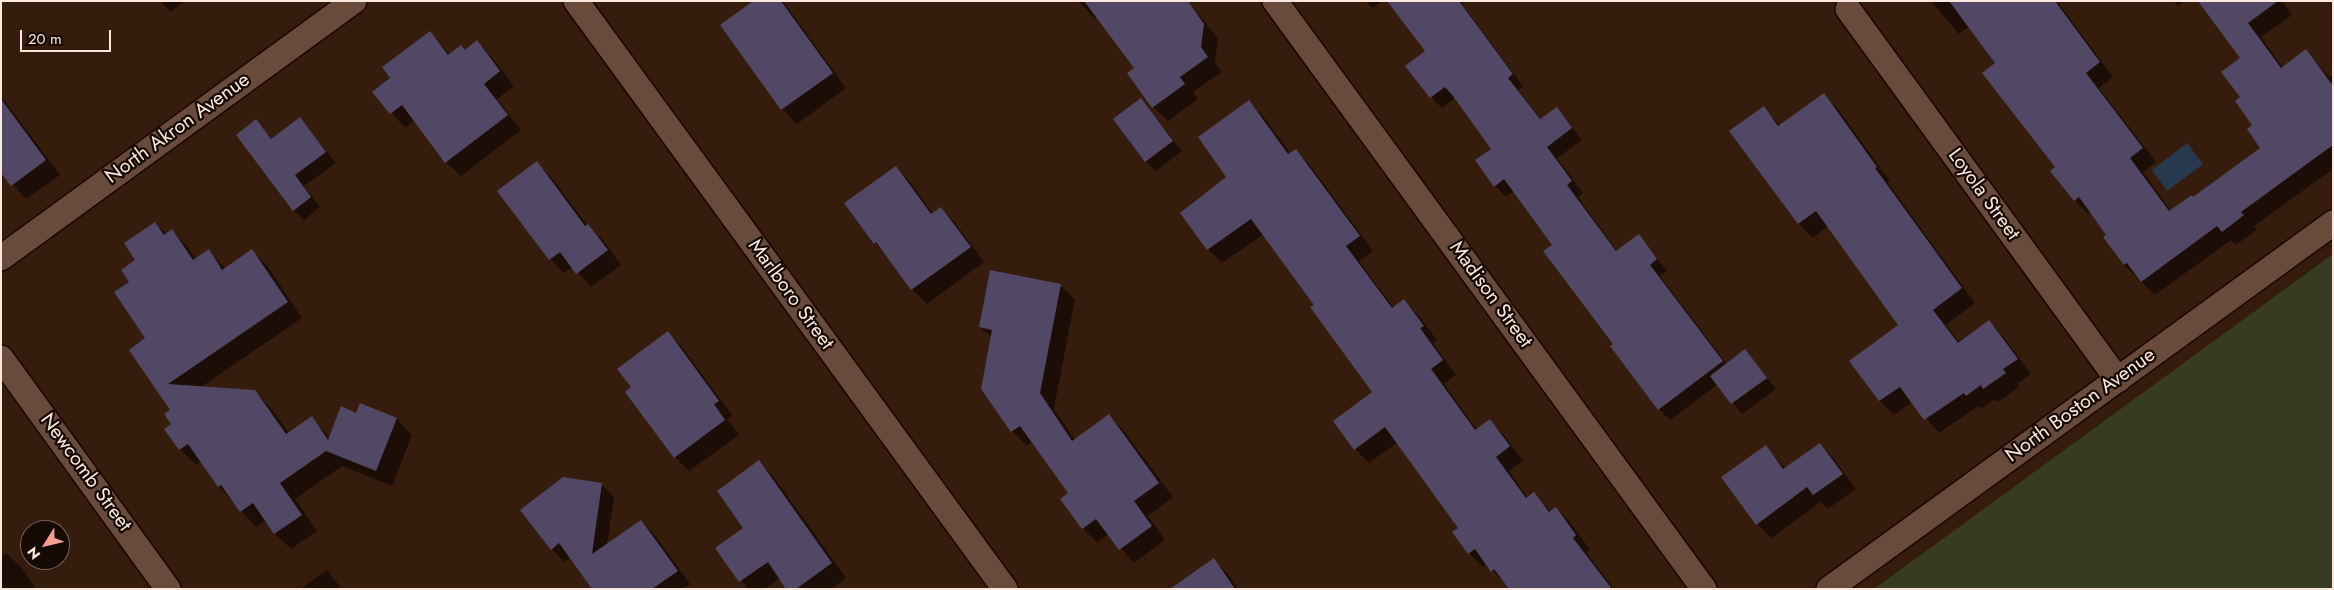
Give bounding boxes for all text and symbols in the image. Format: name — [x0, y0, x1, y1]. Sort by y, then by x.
scale bar — [22, 20, 114, 52]
text: 20 m — [28, 28, 62, 50]
street label: North Akron Avenue — [101, 68, 255, 190]
street label: Loyola Street — [1942, 145, 2024, 245]
street label: Marlboro Street — [742, 235, 838, 355]
street label: Madison Street — [1443, 237, 1537, 353]
street label: North Boston Avenue — [2001, 344, 2161, 468]
street label: Newcomb Street — [34, 409, 136, 537]
north arrow — [20, 520, 70, 570]
text: N — [22, 543, 45, 564]

